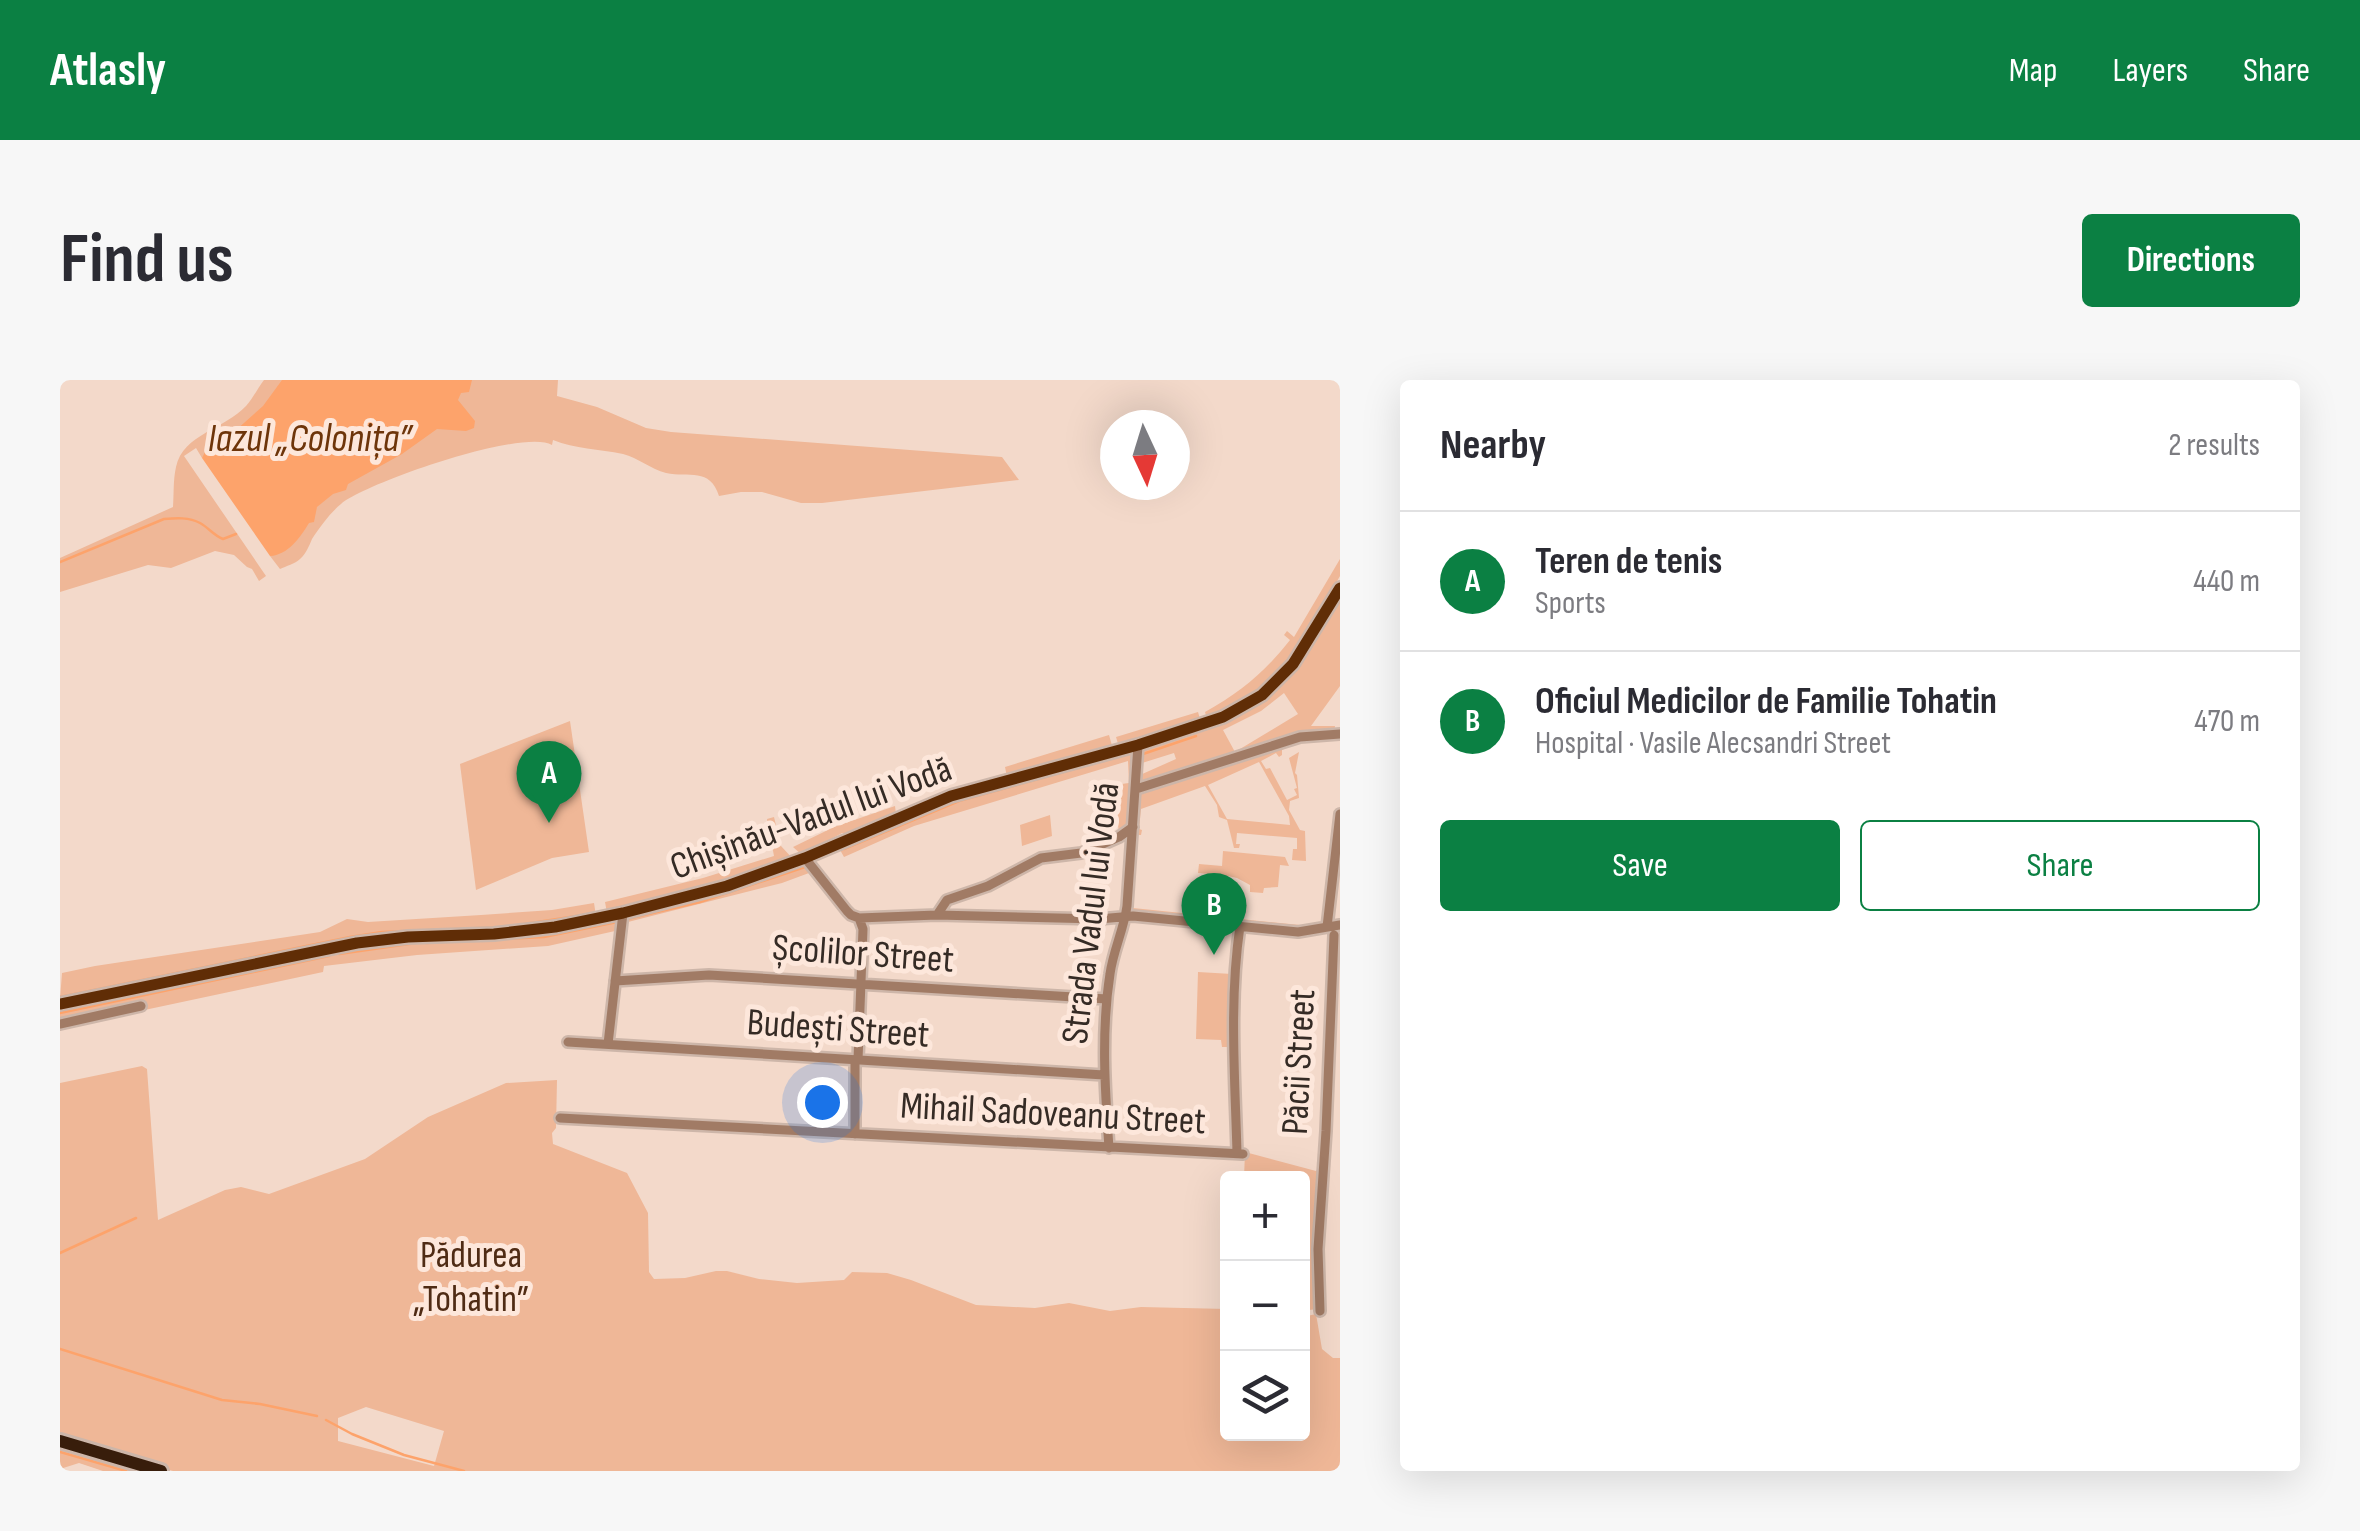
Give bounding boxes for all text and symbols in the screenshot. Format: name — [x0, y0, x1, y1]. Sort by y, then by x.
text: Atlasly — [50, 42, 166, 99]
text: Map — [2009, 49, 2057, 92]
text: Layers — [2112, 49, 2188, 92]
text: Share — [2243, 49, 2310, 92]
button: Directions — [2082, 214, 2300, 307]
text: Find us — [60, 218, 234, 302]
north arrow — [1100, 410, 1190, 500]
water label: Iazul „Colonița” — [208, 415, 414, 463]
text: Nearby — [1440, 420, 1546, 471]
text: 2 results — [2168, 426, 2260, 465]
text: Teren de tenis — [1535, 539, 1722, 584]
text: A — [1465, 562, 1480, 601]
text: 440 m — [2193, 562, 2260, 601]
text: Sports — [1535, 584, 1606, 623]
text: Oficiul Medicilor de Familie Tohatin — [1535, 679, 1997, 724]
text: B — [1465, 702, 1480, 741]
text: 470 m — [2194, 702, 2260, 741]
text: Hospital · Vasile Alecsandri Street — [1535, 724, 1891, 763]
pin: A — [516, 740, 582, 823]
street label: Chișinău-Vadul lui Vodă — [664, 746, 958, 890]
street label: Strada Vadul lui Vodă — [1053, 780, 1129, 1046]
button: Save — [1440, 820, 1840, 911]
button: Share — [1860, 820, 2260, 911]
pin: B — [1182, 872, 1246, 955]
street label: Școlilor Street — [771, 925, 955, 983]
street label: Păcii Street — [1273, 988, 1325, 1136]
street label: Budești Street — [745, 1000, 931, 1058]
your location — [797, 1077, 848, 1128]
street label: Mihail Sadoveanu Street — [899, 1084, 1207, 1144]
map controls — [1220, 1171, 1310, 1441]
button: + — [1220, 1171, 1310, 1261]
park label: Pădurea „Tohatin” — [413, 1233, 529, 1322]
button: − — [1220, 1261, 1310, 1351]
button: layers — [1220, 1351, 1310, 1441]

